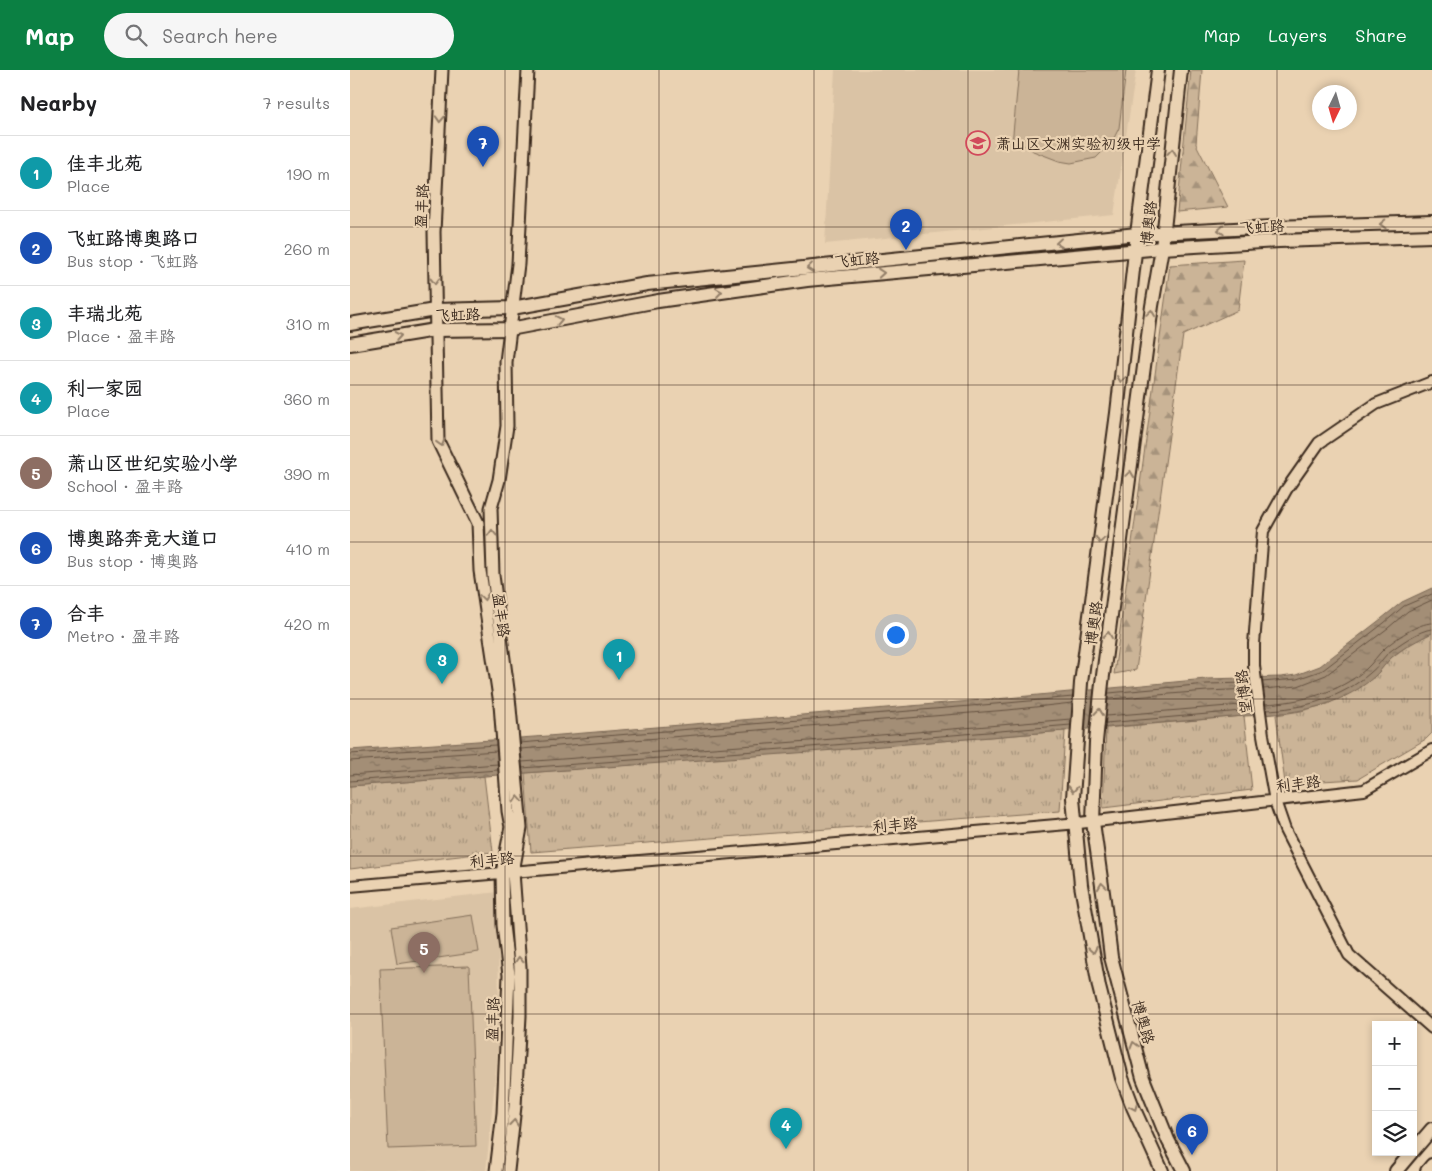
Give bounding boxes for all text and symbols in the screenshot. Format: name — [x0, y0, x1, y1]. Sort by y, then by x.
search box — [104, 13, 454, 58]
text: Map — [25, 20, 74, 51]
icon: search — [122, 21, 150, 49]
text: Search here — [162, 23, 278, 48]
text: Map — [1204, 23, 1240, 47]
text: Layers — [1268, 23, 1327, 47]
text: Share — [1355, 23, 1407, 47]
north arrow — [1312, 85, 1357, 130]
text: Nearby — [20, 89, 97, 116]
text: 7 results — [263, 92, 330, 113]
one-way arrow — [435, 115, 445, 123]
pin: 7 — [467, 126, 499, 167]
school or university icon: 萧山区文渊实验初级中学 — [965, 130, 991, 156]
place label: 萧山区文渊实验初级中学 — [996, 133, 1161, 153]
one-way arrow — [1166, 147, 1177, 155]
text: 佳丰北苑 — [67, 150, 143, 175]
text: 1 — [32, 163, 40, 184]
text: 190 m — [286, 163, 330, 184]
text: Place — [67, 175, 110, 196]
street label: 盈丰路 — [410, 183, 432, 229]
street label: 博奥路 — [1136, 200, 1160, 246]
pin: 2 — [890, 209, 922, 250]
street label: 飞虹路 — [1239, 215, 1285, 237]
one-way arrow — [1379, 218, 1387, 229]
one-way arrow — [1217, 224, 1225, 235]
text: 飞虹路博奥路口 — [67, 225, 200, 250]
one-way arrow — [1055, 237, 1063, 248]
text: 2 — [32, 238, 40, 259]
text: 260 m — [284, 238, 330, 259]
street label: 飞虹路 — [834, 247, 880, 271]
text: Bus stop · 飞虹路 — [67, 250, 198, 271]
one-way arrow — [806, 262, 814, 273]
one-way arrow — [877, 268, 885, 279]
one-way arrow — [430, 278, 440, 285]
one-way arrow — [716, 287, 724, 298]
text: 丰瑞北苑 — [67, 300, 143, 325]
street label: 飞虹路 — [435, 304, 481, 324]
one-way arrow — [1145, 308, 1156, 316]
text: 3 — [31, 313, 41, 334]
text: 310 m — [286, 313, 330, 334]
one-way arrow — [555, 315, 564, 326]
text: Place · 盈丰路 — [67, 325, 175, 346]
one-way arrow — [394, 331, 402, 342]
text: 利一家园 — [67, 375, 143, 400]
one-way arrow — [1116, 375, 1127, 383]
text: 4 — [31, 388, 41, 409]
text: 360 m — [283, 388, 330, 409]
text: Place — [67, 400, 110, 421]
one-way arrow — [435, 438, 445, 447]
text: 萧山区世纪实验小学 — [67, 450, 238, 475]
text: 5 — [31, 463, 41, 484]
text: 390 m — [283, 463, 330, 484]
one-way arrow — [1124, 469, 1135, 477]
text: School · 盈丰路 — [67, 475, 183, 496]
text: 博奥路奔竞大道口 — [67, 525, 219, 550]
one-way arrow — [486, 529, 497, 537]
one-way arrow — [1095, 536, 1106, 544]
text: 6 — [31, 538, 41, 559]
text: 410 m — [286, 538, 330, 559]
text: Bus stop · 博奥路 — [67, 550, 198, 571]
street label: 盈丰路 — [489, 591, 515, 639]
one-way arrow — [478, 593, 489, 601]
street label: 博奥路 — [1080, 599, 1106, 647]
text: 合丰 — [67, 600, 105, 625]
text: 7 — [32, 613, 40, 634]
text: 420 m — [284, 613, 330, 634]
your location — [883, 622, 909, 648]
text: Metro · 盈丰路 — [67, 625, 179, 646]
one-way arrow — [1102, 631, 1113, 639]
pin: 1 — [603, 639, 635, 680]
pin: 3 — [426, 643, 458, 684]
street label: 望博路 — [1230, 668, 1256, 716]
one-way arrow — [1093, 708, 1104, 716]
street label: 利丰路 — [1274, 770, 1322, 796]
one-way arrow — [1068, 786, 1079, 794]
one-way arrow — [513, 794, 524, 802]
street label: 利丰路 — [872, 812, 918, 836]
street label: 利丰路 — [469, 847, 515, 871]
one-way arrow — [1098, 881, 1108, 890]
pin: 5 — [408, 932, 440, 973]
one-way arrow — [1087, 946, 1097, 955]
one-way arrow — [514, 956, 525, 964]
street label: 盈丰路 — [481, 996, 503, 1042]
street label: 博奥路 — [1128, 998, 1160, 1046]
map controls — [1372, 1021, 1417, 1156]
button: + — [1372, 1021, 1417, 1066]
one-way arrow — [1129, 1041, 1139, 1049]
button: − — [1372, 1066, 1417, 1111]
one-way arrow — [1127, 1102, 1138, 1111]
pin: 4 — [770, 1108, 802, 1149]
button: layers — [1372, 1111, 1417, 1156]
pin: 6 — [1176, 1114, 1208, 1155]
one-way arrow — [508, 1118, 519, 1126]

